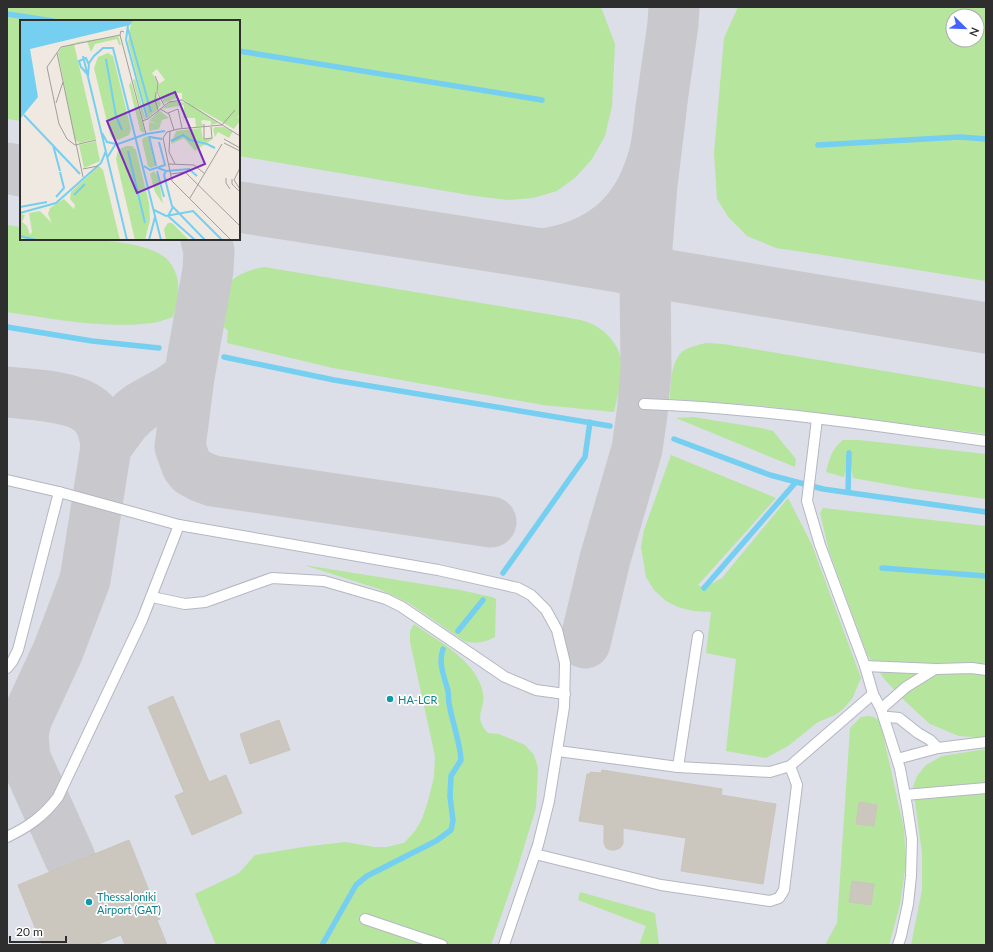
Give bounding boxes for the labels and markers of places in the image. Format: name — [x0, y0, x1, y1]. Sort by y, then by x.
place label: HA-LCR — [398, 693, 438, 706]
marker: HA-LCR — [385, 694, 395, 704]
place label: Thessaloniki Airport (GAT) — [97, 890, 161, 916]
marker: Thessaloniki Airport (GAT) — [84, 897, 94, 907]

